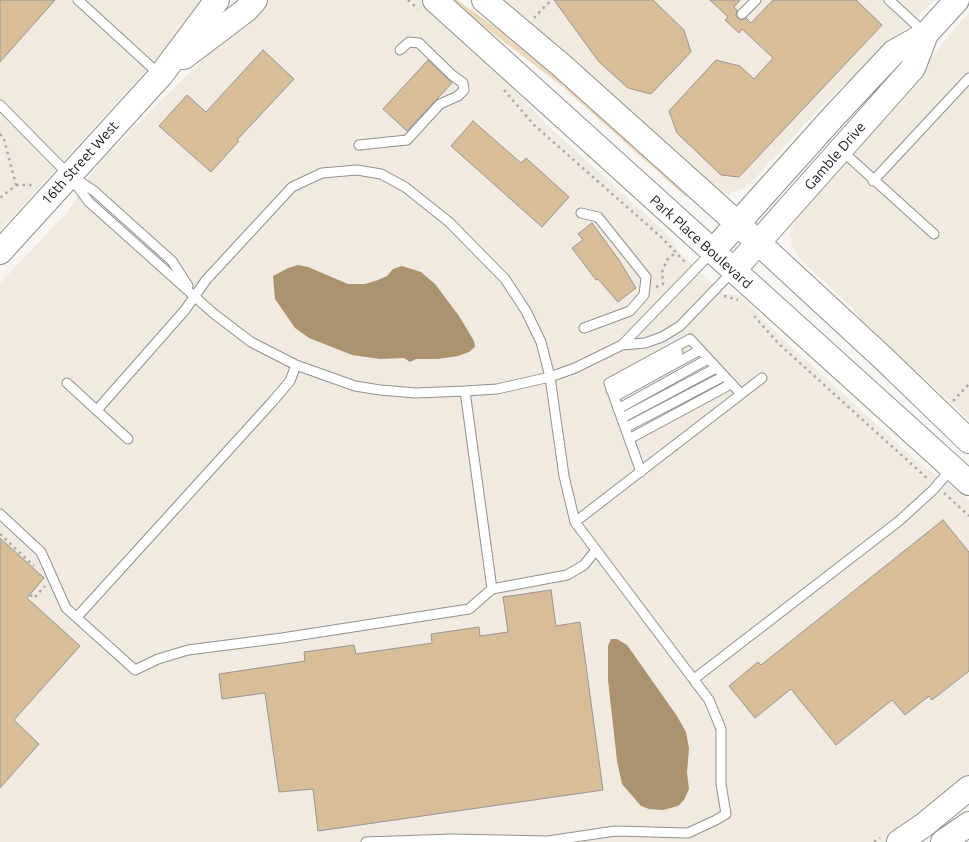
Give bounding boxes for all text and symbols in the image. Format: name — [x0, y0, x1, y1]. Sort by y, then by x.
street label: 16th Street West — [38, 118, 122, 208]
street label: Gamble Drive — [801, 119, 869, 193]
street label: Park Place Boulevard — [646, 192, 756, 292]

